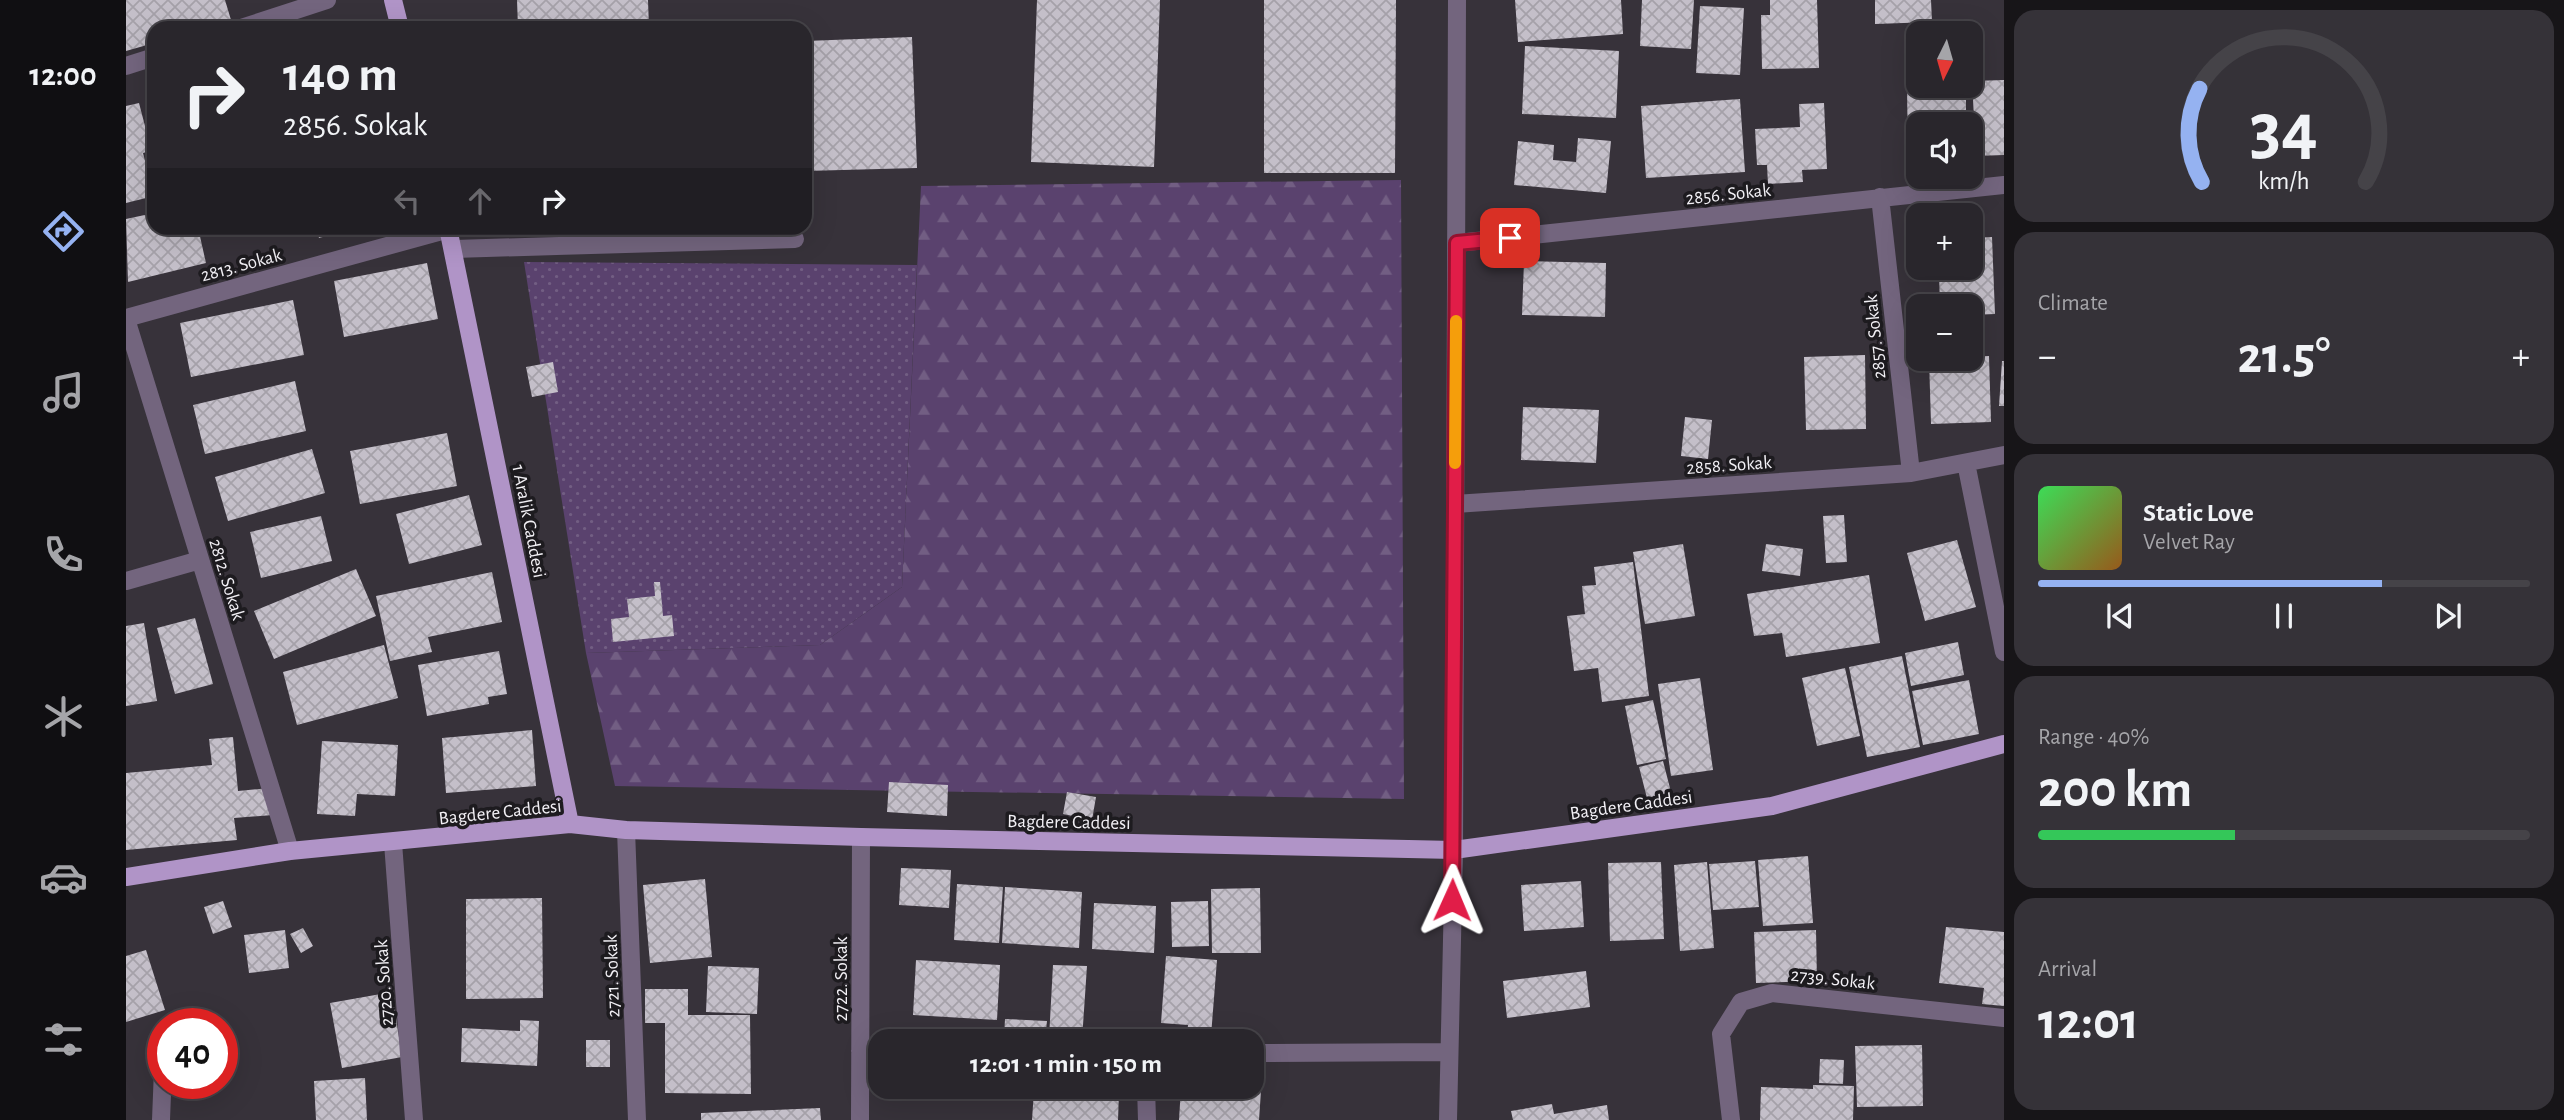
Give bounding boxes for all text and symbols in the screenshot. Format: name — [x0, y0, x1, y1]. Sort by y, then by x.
north arrow — [1906, 21, 1983, 98]
map controls — [1906, 21, 1983, 371]
icon: right — [168, 49, 259, 140]
text: 140 m — [283, 51, 398, 100]
text: 12:00 — [29, 59, 97, 91]
text: 34 — [2250, 94, 2318, 167]
text: 2856. Sokak — [283, 109, 427, 141]
button: sound — [1906, 112, 1983, 189]
text: km/h — [2258, 169, 2310, 194]
street label: 2856. Sokak — [1685, 181, 1772, 208]
icon: left — [388, 182, 426, 220]
icon: ahead — [461, 182, 499, 220]
icon: right — [534, 182, 572, 220]
button: + — [1906, 203, 1983, 280]
icon: directions — [39, 207, 88, 256]
pin — [1480, 208, 1540, 268]
icon: arrive — [1491, 219, 1529, 257]
street label: 2813. Sokak — [199, 245, 284, 285]
text: Climate — [2038, 292, 2108, 315]
street label: 2857. Sokak — [1862, 293, 1889, 380]
button: − — [1906, 294, 1983, 371]
text: 21.5° — [2238, 330, 2330, 382]
text: − — [2038, 338, 2056, 376]
text: + — [2512, 338, 2530, 376]
icon: music — [39, 368, 88, 417]
street label: 2858. Sokak — [1686, 453, 1773, 478]
street label: 1 Aralik Caddesi — [508, 463, 549, 580]
text: Static Love — [2143, 500, 2254, 526]
icon: phone — [39, 530, 88, 579]
text: Velvet Ray — [2143, 531, 2235, 554]
street label: 2812. Sokak — [205, 537, 248, 623]
icon: previous — [2101, 597, 2139, 635]
icon: pause — [2265, 597, 2303, 635]
icon: next — [2429, 597, 2467, 635]
icon: climate — [39, 692, 88, 741]
text: Range · 40% — [2038, 726, 2149, 749]
text: 200 km — [2038, 764, 2192, 816]
street label: Bagdere Caddesi — [1569, 787, 1694, 823]
street label: Bagdere Caddesi — [438, 797, 563, 828]
street label: Bagdere Caddesi — [1007, 812, 1131, 833]
icon: car — [39, 853, 88, 902]
position arrow — [1415, 863, 1489, 937]
street label: 2721. Sokak — [602, 934, 623, 1018]
street label: 2722. Sokak — [832, 936, 851, 1022]
street label: 2720. Sokak — [372, 939, 397, 1027]
text: Arrival — [2038, 958, 2097, 981]
street label: 2739. Sokak — [1790, 966, 1876, 993]
text: 12:01 — [2038, 996, 2139, 1048]
speed limit sign: 40 — [147, 1008, 238, 1099]
icon: filters — [39, 1015, 88, 1064]
text: 12:01 · 1 min · 150 m — [970, 1051, 1162, 1077]

